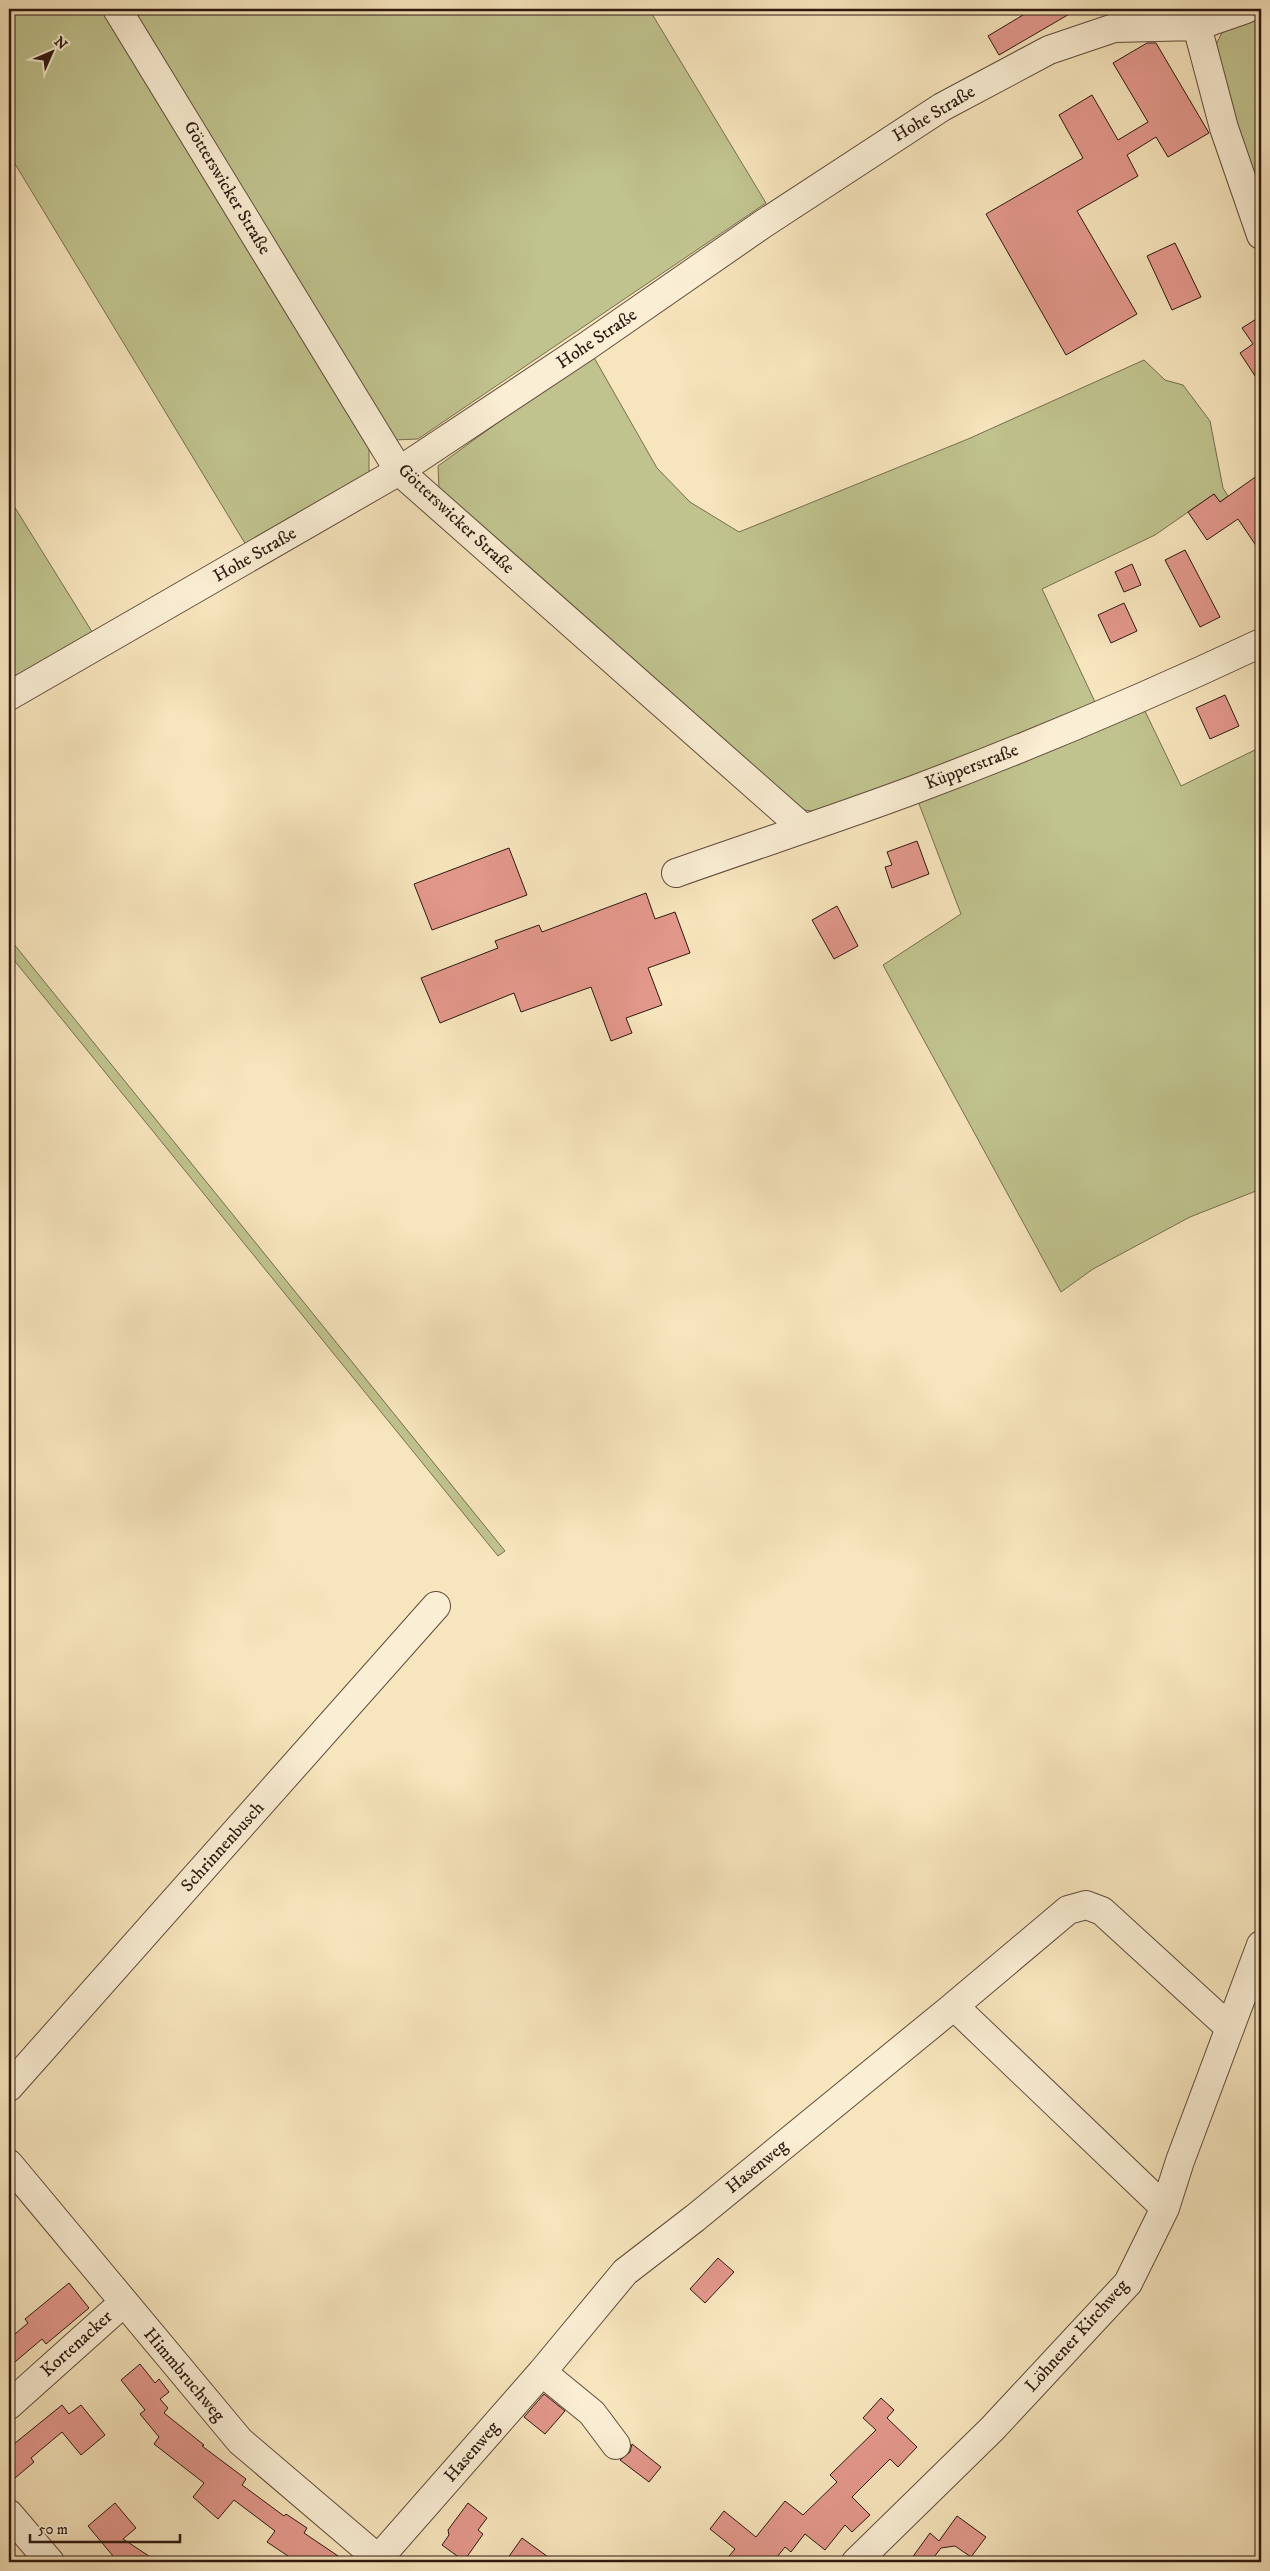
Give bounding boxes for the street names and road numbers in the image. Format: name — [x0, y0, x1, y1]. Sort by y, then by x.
street label: Hohe Straße — [889, 81, 979, 147]
street label: Götterswicker Straße — [179, 117, 275, 259]
street label: Hohe Straße — [553, 304, 641, 374]
street label: Götterswicker Straße — [393, 459, 519, 579]
street label: Hohe Straße — [210, 522, 300, 588]
street label: Küpperstraße — [922, 739, 1022, 795]
street label: Schrinnenbusch — [177, 1797, 270, 1897]
street label: Hasenweg — [722, 2135, 793, 2199]
street label: Löhnener Kirchweg — [1021, 2275, 1133, 2397]
street label: Kortenacker — [37, 2306, 118, 2382]
street label: Himmbruchweg — [139, 2324, 230, 2426]
street label: Hasenweg — [440, 2417, 504, 2487]

